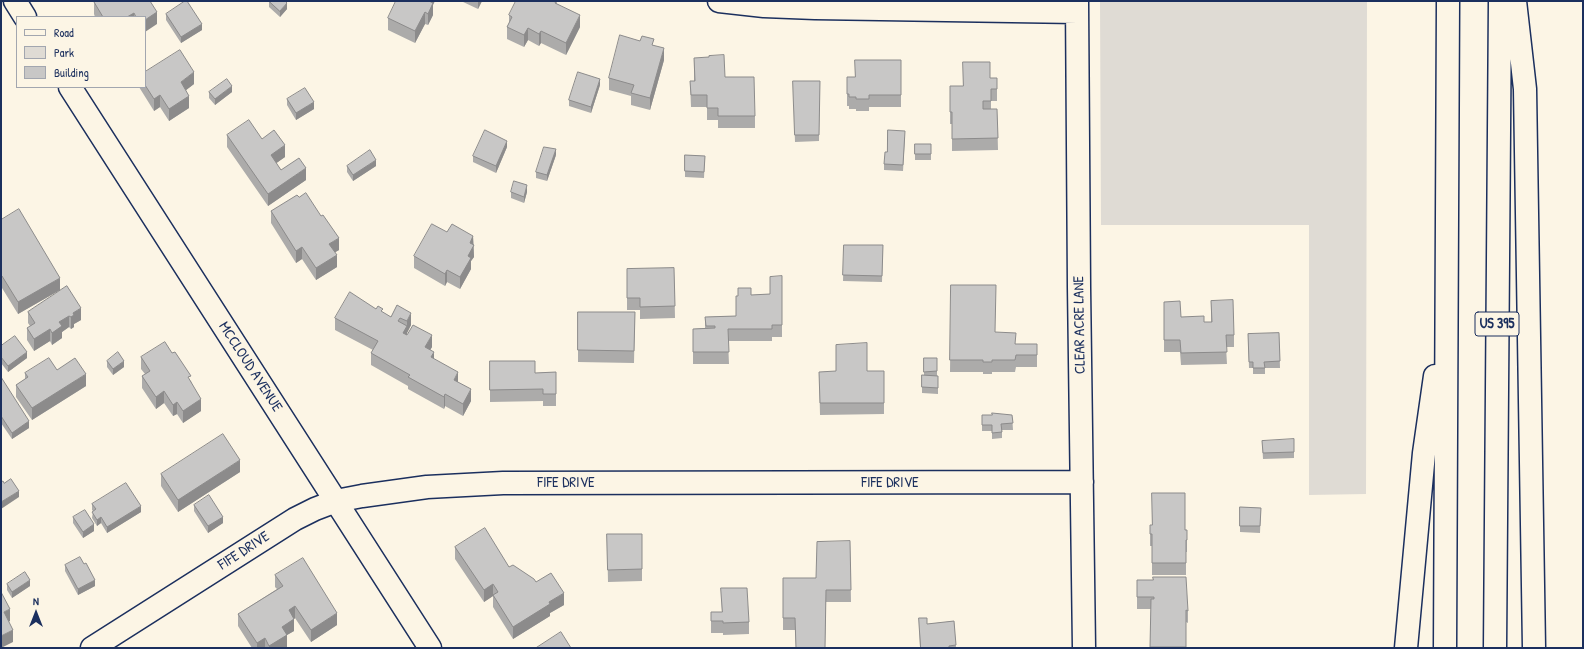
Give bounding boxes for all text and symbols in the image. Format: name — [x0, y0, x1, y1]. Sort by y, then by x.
legend — [16, 16, 146, 88]
text: Road — [54, 24, 74, 41]
text: Park — [54, 44, 74, 61]
text: Building — [54, 64, 89, 81]
street label: CLEAR ACRE LANE — [1070, 276, 1090, 374]
road number: US 395 — [1475, 312, 1519, 336]
street label: MCCLOUD AVENUE — [214, 319, 286, 415]
street label: FIFE DRIVE — [537, 474, 595, 492]
street label: FIFE DRIVE — [861, 474, 919, 492]
street label: FIFE DRIVE — [215, 528, 273, 574]
north arrow — [16, 593, 56, 633]
text: N — [33, 594, 39, 608]

